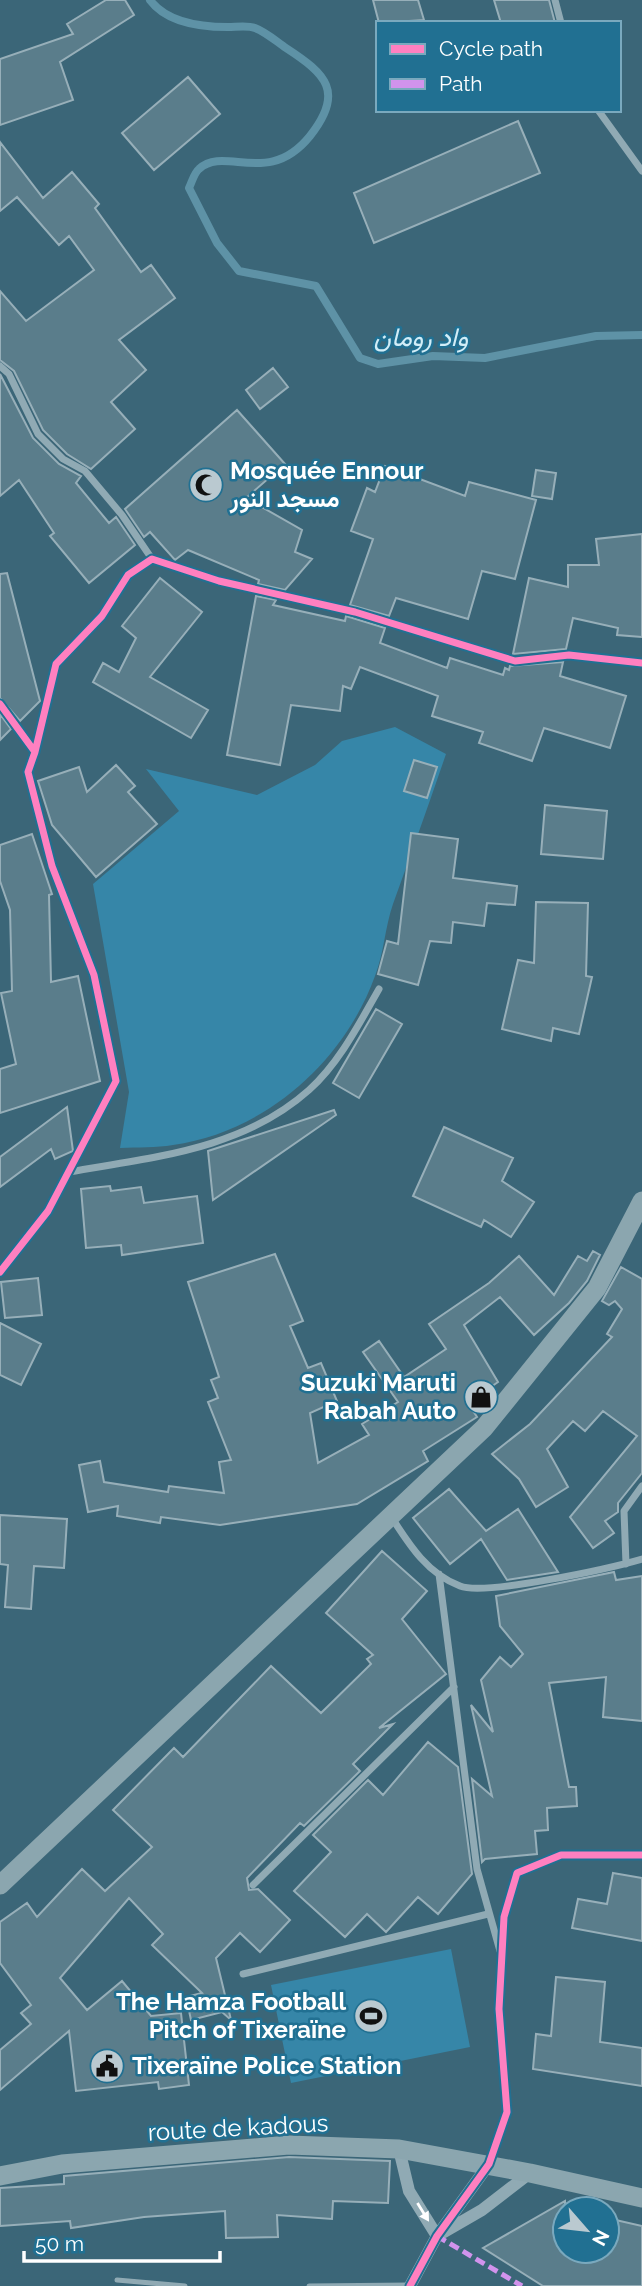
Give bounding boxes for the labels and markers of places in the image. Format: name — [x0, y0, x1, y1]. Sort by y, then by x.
place label: Mosquée Ennour مسجد النور — [229, 456, 424, 514]
mosque icon: Mosquée Ennour مسجد النور — [187, 466, 225, 504]
place label: Suzuki Maruti Rabah Auto — [301, 1368, 456, 1425]
shop icon: Suzuki Maruti Rabah Auto — [462, 1378, 500, 1416]
place label: The Hamza Football Pitch of Tixeraïne — [116, 1987, 346, 2044]
sports icon: The Hamza Football Pitch of Tixeraïne — [352, 1997, 390, 2035]
public building icon: Tixeraïne Police Station — [88, 2047, 126, 2085]
place label: Tixeraïne Police Station — [132, 2051, 401, 2080]

